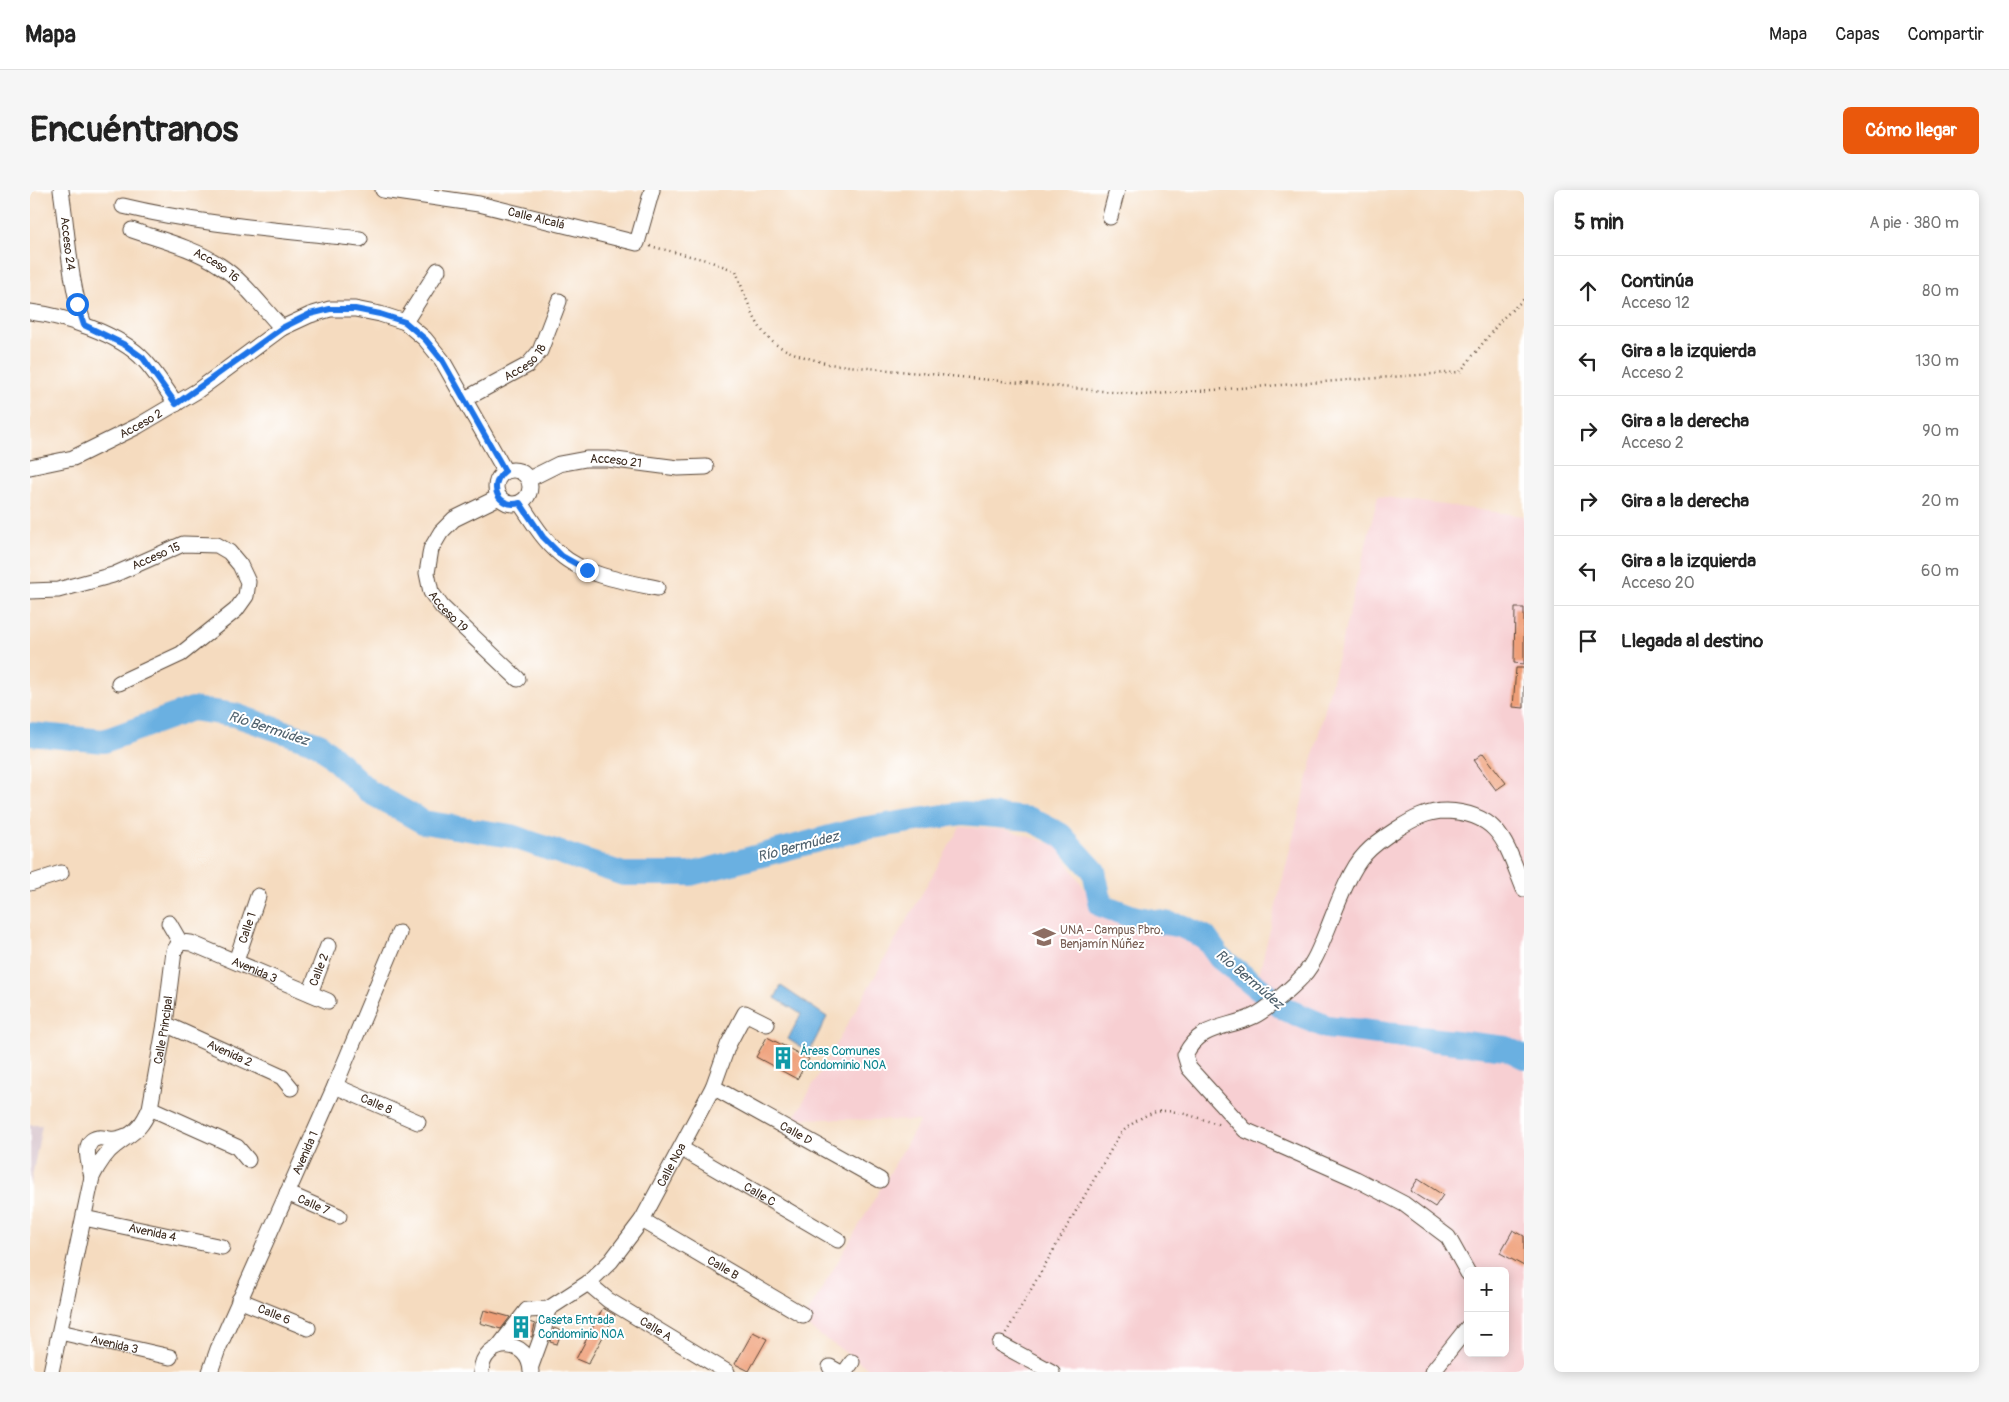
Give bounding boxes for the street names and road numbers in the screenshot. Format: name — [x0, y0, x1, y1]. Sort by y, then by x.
street label: Calle Alcalá — [506, 204, 567, 233]
street label: Acceso 24 — [57, 216, 78, 272]
street label: Acceso 16 — [191, 245, 243, 286]
street label: Acceso 18 — [502, 342, 550, 384]
street label: Acceso 2 — [117, 406, 166, 442]
street label: Acceso 21 — [590, 452, 643, 471]
street label: Acceso 15 — [130, 539, 183, 574]
street label: Acceso 19 — [425, 588, 471, 636]
street label: Calle 1 — [235, 910, 260, 946]
street label: Calle 2 — [306, 951, 333, 988]
street label: Avenida 3 — [229, 954, 280, 987]
street label: Calle Principal — [151, 995, 176, 1066]
street label: Avenida 2 — [205, 1037, 255, 1071]
street label: Calle 8 — [358, 1091, 394, 1118]
street label: Calle D — [777, 1119, 815, 1149]
street label: Avenida 1 — [290, 1129, 322, 1177]
street label: Calle Noa — [654, 1140, 690, 1190]
street label: Calle C — [741, 1180, 778, 1210]
street label: Calle 7 — [295, 1192, 332, 1219]
street label: Avenida 4 — [127, 1221, 178, 1245]
street label: Calle B — [704, 1253, 741, 1283]
street label: Calle 6 — [255, 1301, 293, 1328]
street label: Calle A — [637, 1314, 674, 1345]
street label: Avenida 3 — [89, 1332, 140, 1358]

